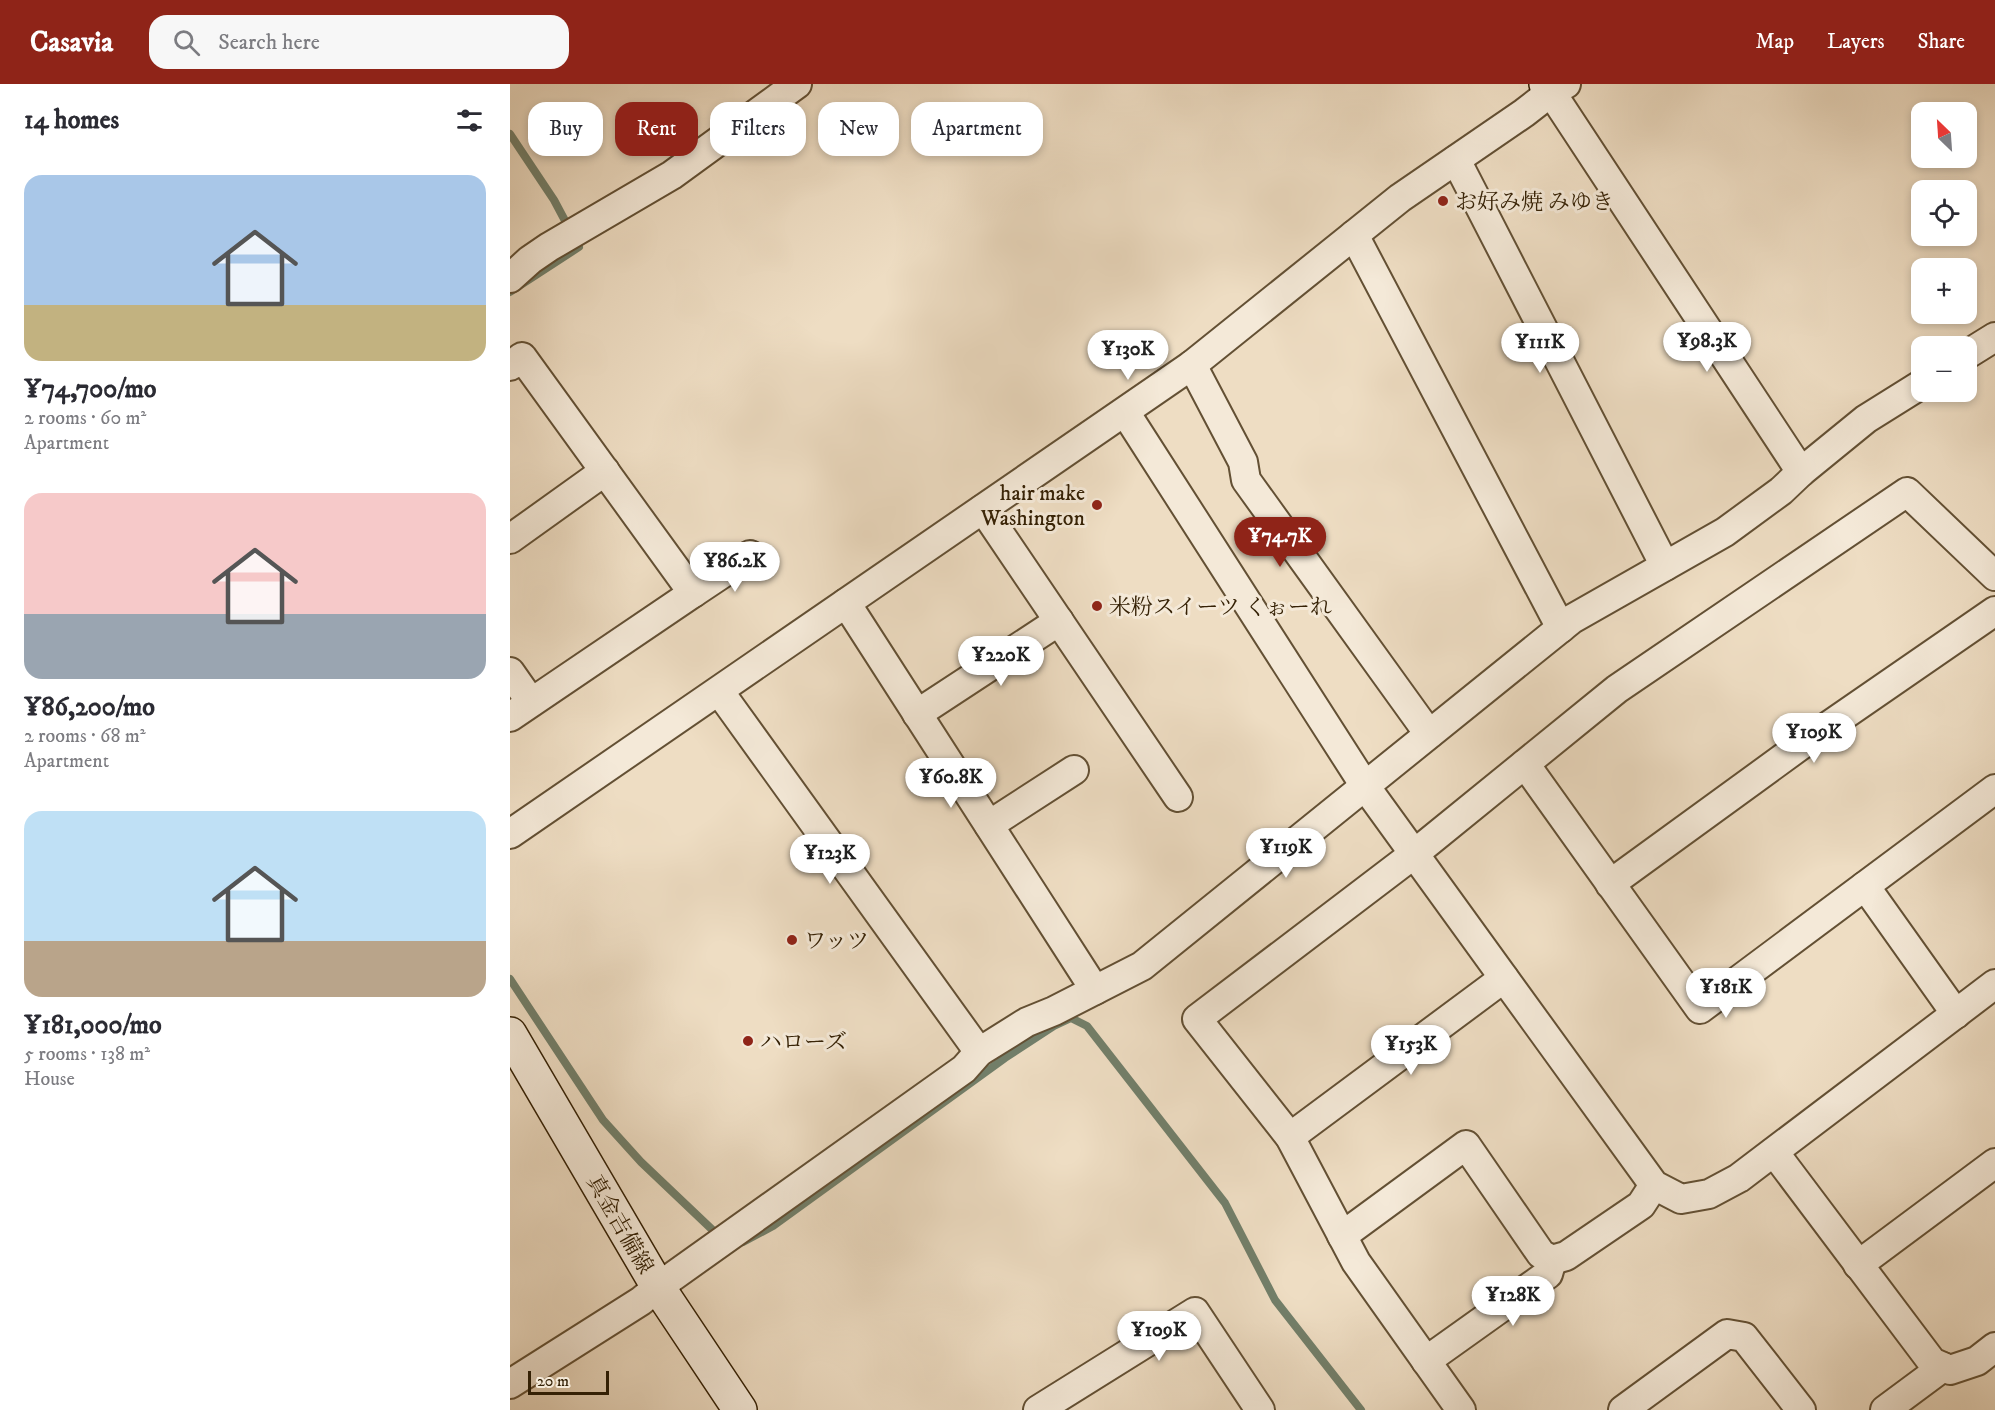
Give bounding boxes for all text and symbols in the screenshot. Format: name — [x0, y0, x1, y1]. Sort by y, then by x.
search box — [149, 15, 569, 69]
text: Casavia — [30, 25, 113, 60]
icon: search — [170, 26, 203, 59]
text: Search here — [218, 29, 320, 56]
text: Map — [1755, 29, 1794, 55]
text: Layers — [1827, 29, 1885, 55]
text: Share — [1918, 29, 1965, 55]
chip: Buy — [528, 102, 603, 156]
chip: Rent — [615, 102, 698, 156]
chip: Filters — [710, 102, 806, 156]
chip: New — [818, 102, 899, 156]
chip: Apartment — [911, 102, 1043, 156]
north arrow — [1911, 102, 1977, 168]
map controls — [1911, 102, 1977, 402]
text: 14 homes — [24, 104, 119, 137]
icon: filters — [453, 104, 486, 137]
button: locate — [1911, 180, 1977, 246]
place label: お好み焼 みゆき — [1455, 189, 1614, 216]
marker: お好み焼 みゆき — [1436, 194, 1450, 208]
icon: home — [201, 214, 309, 322]
button: + — [1911, 258, 1977, 324]
pin: ¥98.3K — [1658, 322, 1756, 373]
pin: ¥111K — [1498, 323, 1582, 374]
text: ¥98.3K — [1677, 329, 1737, 354]
pin: ¥130K — [1086, 330, 1170, 381]
text: ¥111K — [1515, 330, 1565, 355]
button: − — [1911, 336, 1977, 402]
text: ¥130K — [1101, 337, 1155, 362]
text: ¥74,700/mo — [24, 373, 157, 406]
text: 2 rooms · 60 m² — [24, 406, 146, 431]
text: Apartment — [24, 431, 109, 456]
place label: hair make Washington — [980, 480, 1085, 532]
marker: hair make Washington — [1090, 498, 1104, 512]
pin: ¥74.7K — [1231, 517, 1329, 568]
text: ¥74.7K — [1248, 524, 1312, 549]
icon: home — [201, 532, 309, 640]
pin: ¥86.2K — [686, 542, 784, 593]
text: ¥86.2K — [704, 549, 766, 574]
place label: 米粉スイーツ くぉーれ — [1109, 594, 1332, 621]
marker: 米粉スイーツ くぉーれ — [1090, 599, 1104, 613]
pin: ¥220K — [959, 636, 1043, 687]
text: ¥220K — [972, 643, 1030, 668]
text: ¥86,200/mo — [24, 691, 155, 724]
pin: ¥109K — [1772, 713, 1856, 764]
text: ¥109K — [1786, 720, 1842, 745]
text: 2 rooms · 68 m² — [24, 724, 146, 749]
text: Apartment — [24, 749, 109, 774]
pin: ¥60.8K — [902, 758, 1000, 809]
text: ¥60.8K — [919, 765, 983, 790]
pin: ¥119K — [1244, 828, 1328, 879]
pin: ¥123K — [788, 834, 872, 885]
text: ¥119K — [1260, 835, 1312, 860]
text: ¥123K — [804, 841, 856, 866]
icon: home — [201, 850, 309, 958]
place label: ワッツ — [804, 928, 869, 955]
marker: ワッツ — [785, 933, 799, 947]
pin: ¥181K — [1684, 968, 1768, 1019]
text: ¥181K — [1700, 975, 1752, 1000]
text: ¥181,000/mo — [24, 1009, 162, 1042]
pin: ¥153K — [1369, 1025, 1453, 1076]
place label: ハローズ — [760, 1029, 847, 1056]
text: ¥153K — [1385, 1032, 1437, 1057]
marker: ハローズ — [741, 1034, 755, 1048]
text: 5 rooms · 138 m² — [24, 1042, 150, 1067]
text: House — [24, 1067, 75, 1092]
street label: 真金吉備線 — [581, 1170, 659, 1279]
pin: ¥128K — [1471, 1276, 1555, 1327]
text: ¥128K — [1486, 1283, 1540, 1308]
pin: ¥109K — [1117, 1311, 1201, 1362]
text: ¥109K — [1131, 1318, 1187, 1343]
scale bar — [528, 1368, 609, 1396]
text: 20 m — [537, 1371, 569, 1391]

